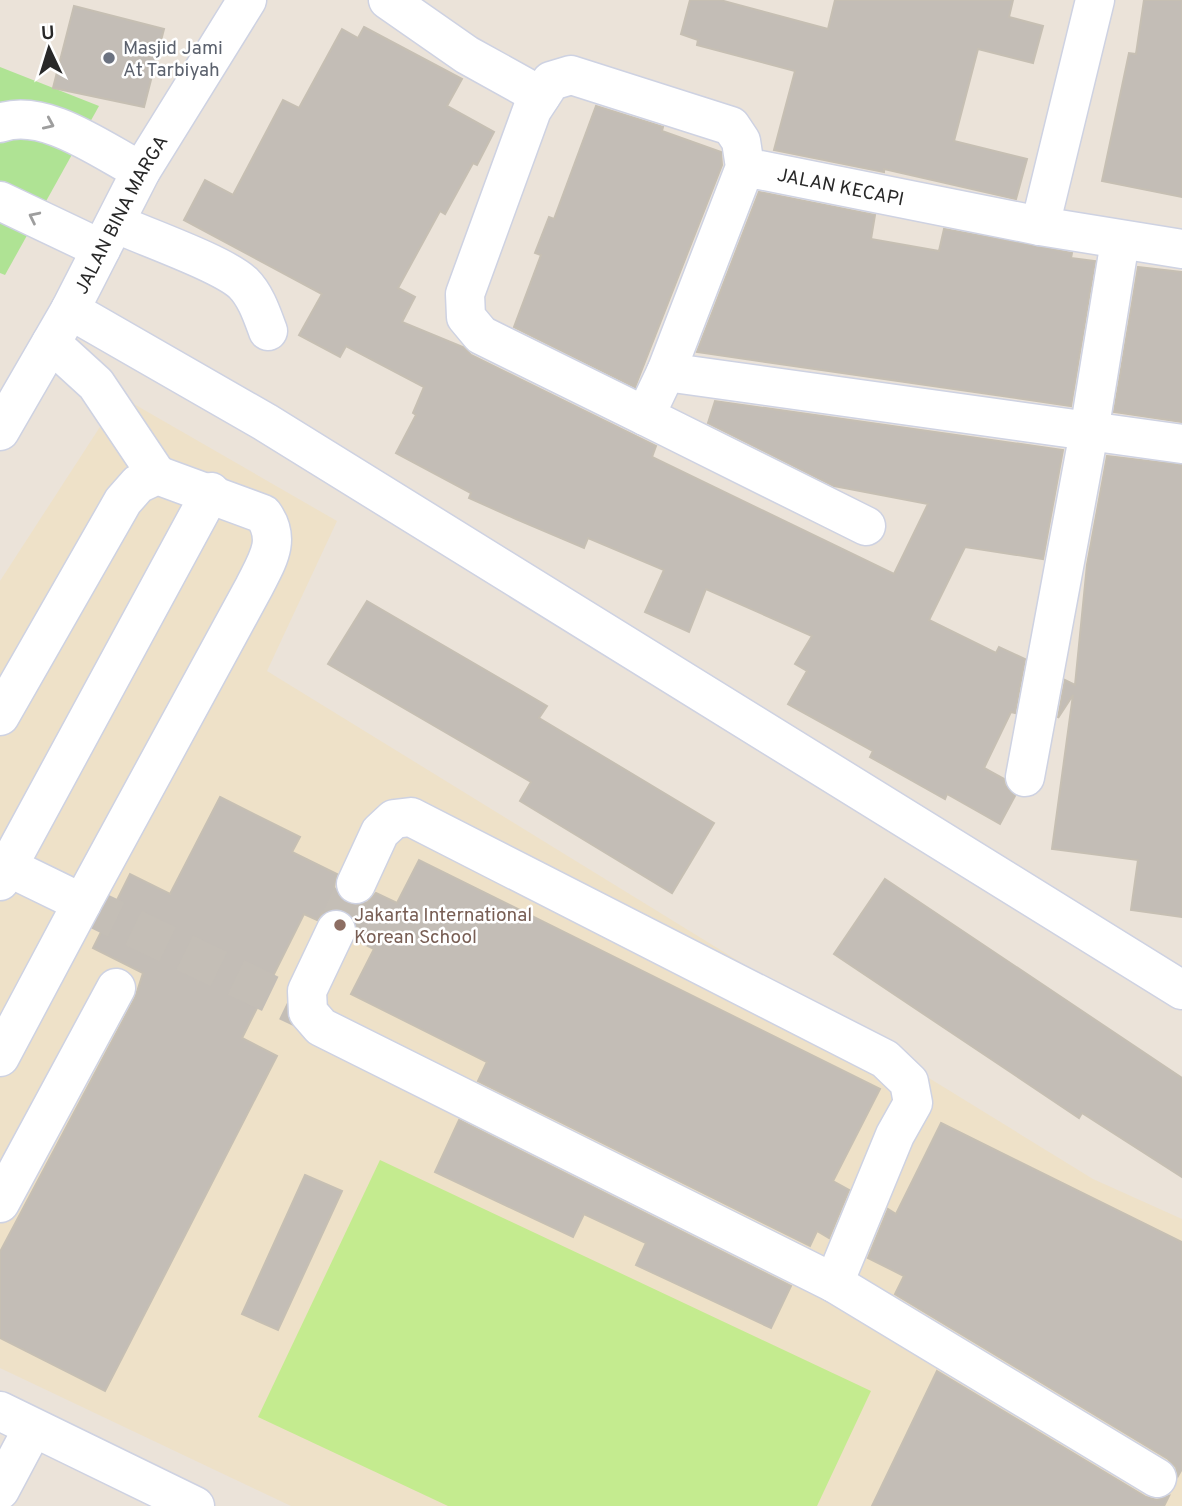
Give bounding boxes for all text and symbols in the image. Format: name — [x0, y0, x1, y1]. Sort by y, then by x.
north arrow — [14, 14, 84, 84]
text: U — [40, 22, 56, 46]
place label: Masjid Jami At Tarbiyah — [123, 37, 223, 83]
marker: Masjid Jami At Tarbiyah — [101, 50, 117, 66]
one-way arrow — [42, 116, 54, 130]
street label: JALAN BINA MARGA — [70, 131, 174, 299]
street label: JALAN KECAPI — [775, 164, 906, 212]
one-way arrow — [29, 211, 41, 225]
place label: Jakarta International Korean School — [354, 904, 532, 950]
marker: Jakarta International Korean School — [332, 917, 348, 933]

